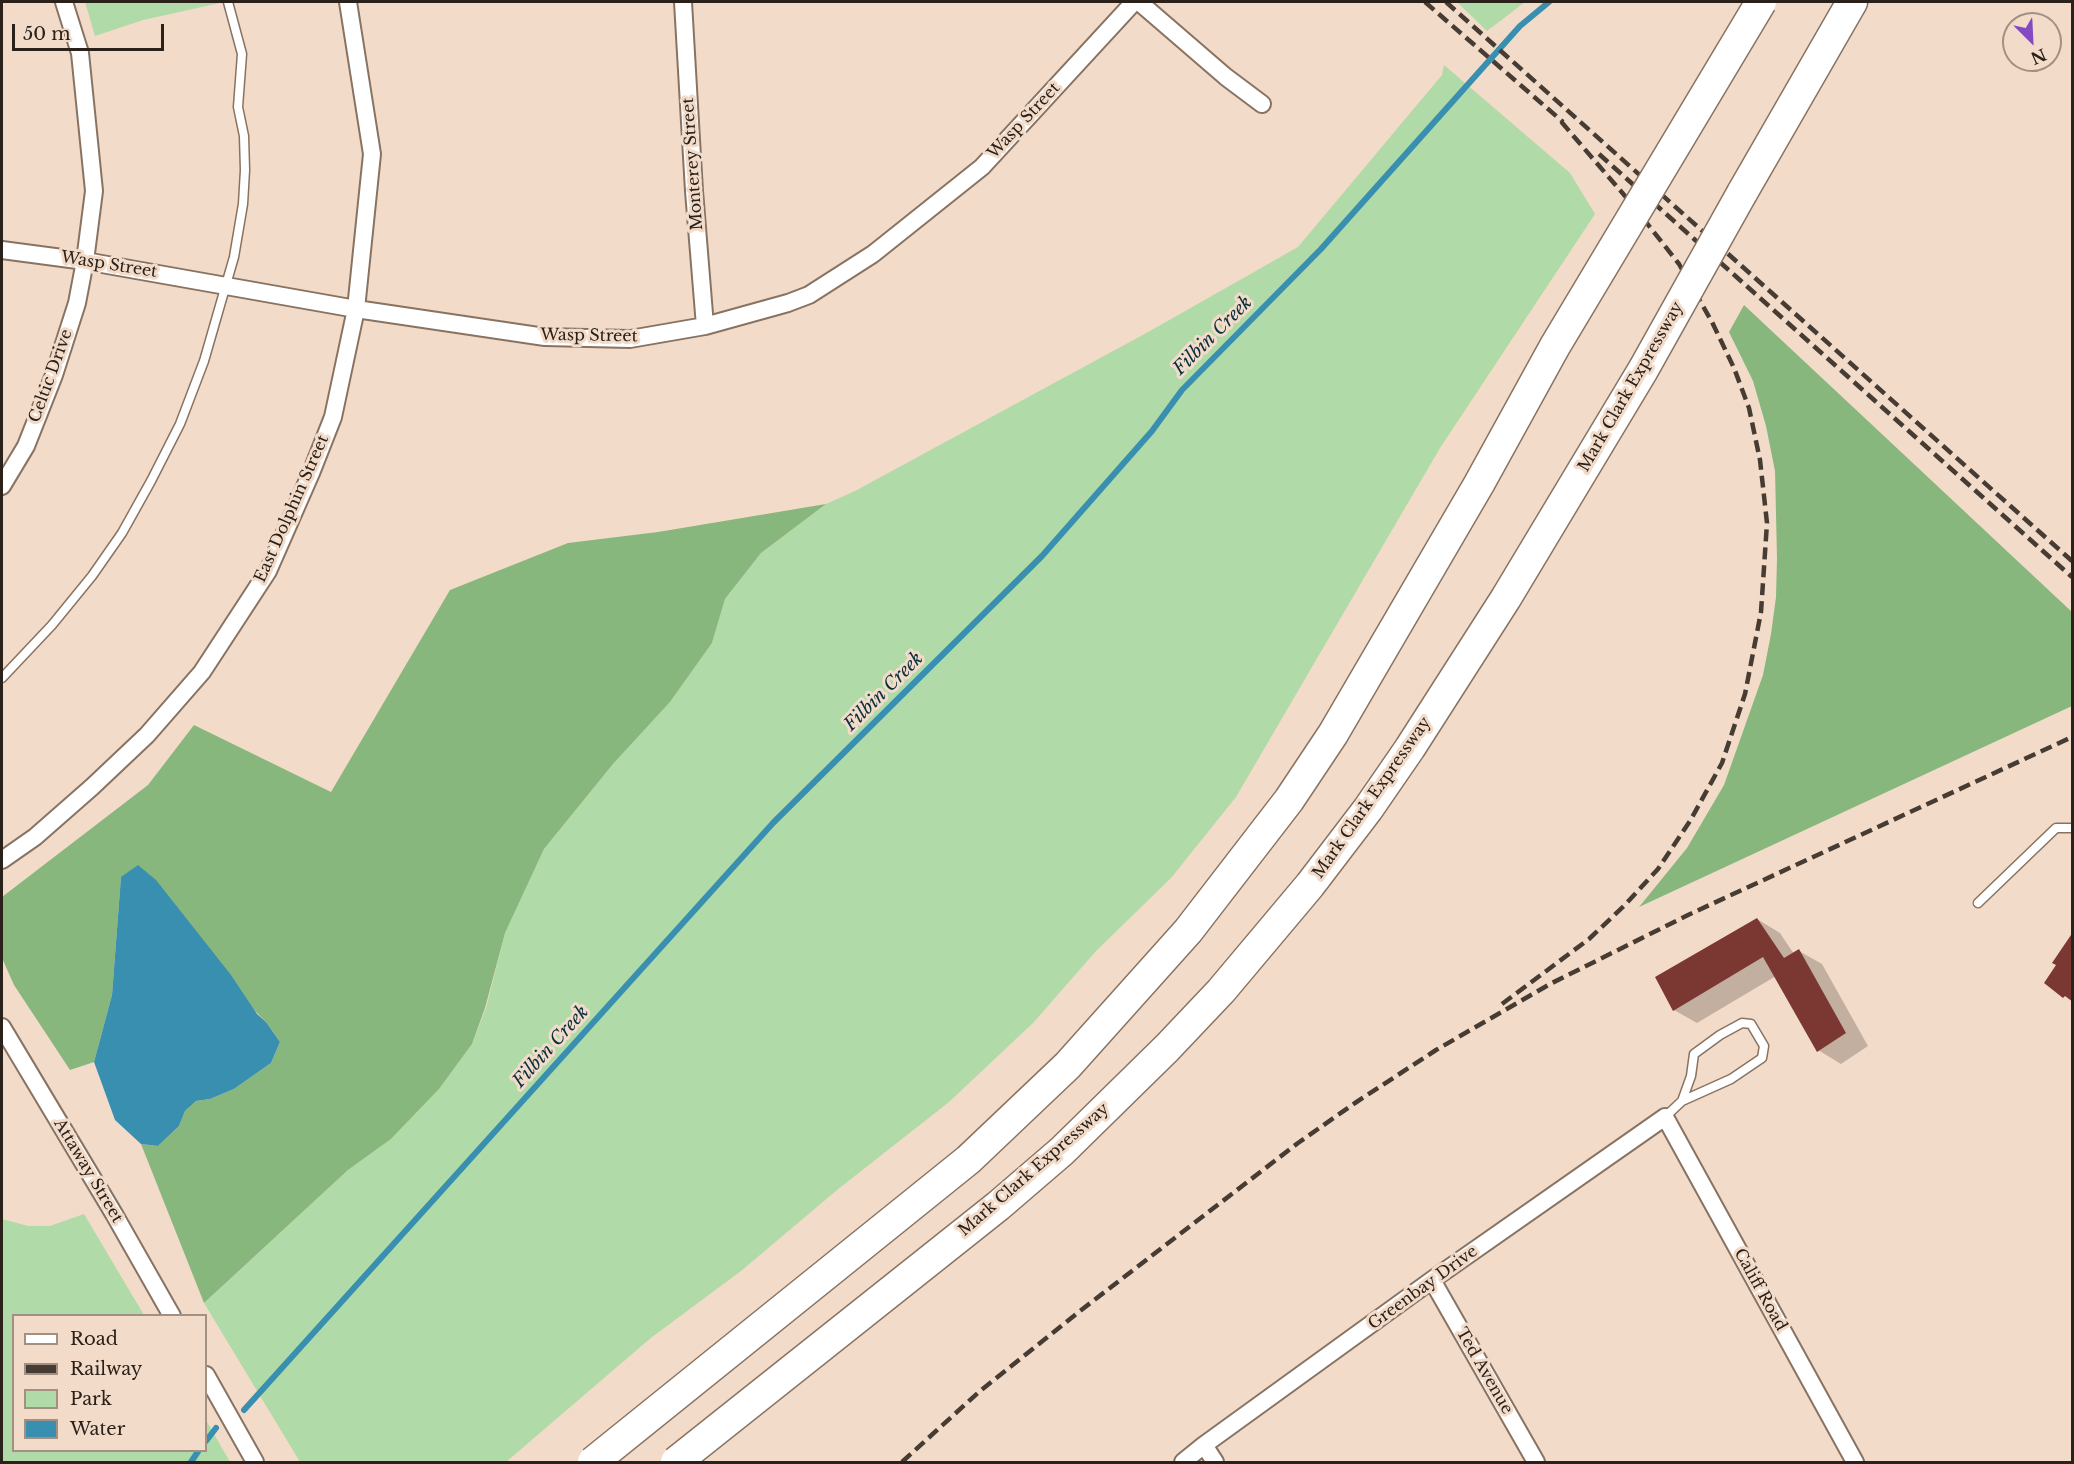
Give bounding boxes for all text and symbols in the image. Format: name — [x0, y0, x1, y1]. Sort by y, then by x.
scale bar — [15, 12, 166, 50]
north arrow — [2002, 12, 2062, 72]
text: 50 m — [23, 23, 71, 45]
text: N — [2028, 44, 2049, 69]
street label: Wasp Street — [984, 79, 1064, 163]
street label: Monterey Street — [679, 97, 707, 231]
street label: Wasp Street — [60, 248, 158, 282]
water label: Filbin Creek — [1169, 292, 1257, 380]
street label: Mark Clark Expressway — [1574, 299, 1688, 475]
street label: Wasp Street — [540, 326, 638, 346]
street label: Celtic Drive — [25, 327, 77, 425]
street label: East Dolphin Street — [251, 432, 333, 586]
water label: Filbin Creek — [840, 648, 928, 736]
street label: Mark Clark Expressway — [1309, 714, 1435, 882]
water label: Filbin Creek — [509, 1002, 593, 1092]
street label: Mark Clark Expressway — [955, 1099, 1113, 1241]
street label: Attaway Street — [49, 1116, 127, 1226]
street label: Greenbay Drive — [1365, 1242, 1481, 1334]
street label: Califf Road — [1730, 1245, 1790, 1335]
legend — [12, 1314, 207, 1452]
street label: Ted Avenue — [1452, 1324, 1516, 1418]
text: Road — [70, 1328, 118, 1350]
text: Railway — [70, 1358, 142, 1380]
text: Park — [70, 1388, 112, 1410]
text: Water — [70, 1418, 125, 1440]

